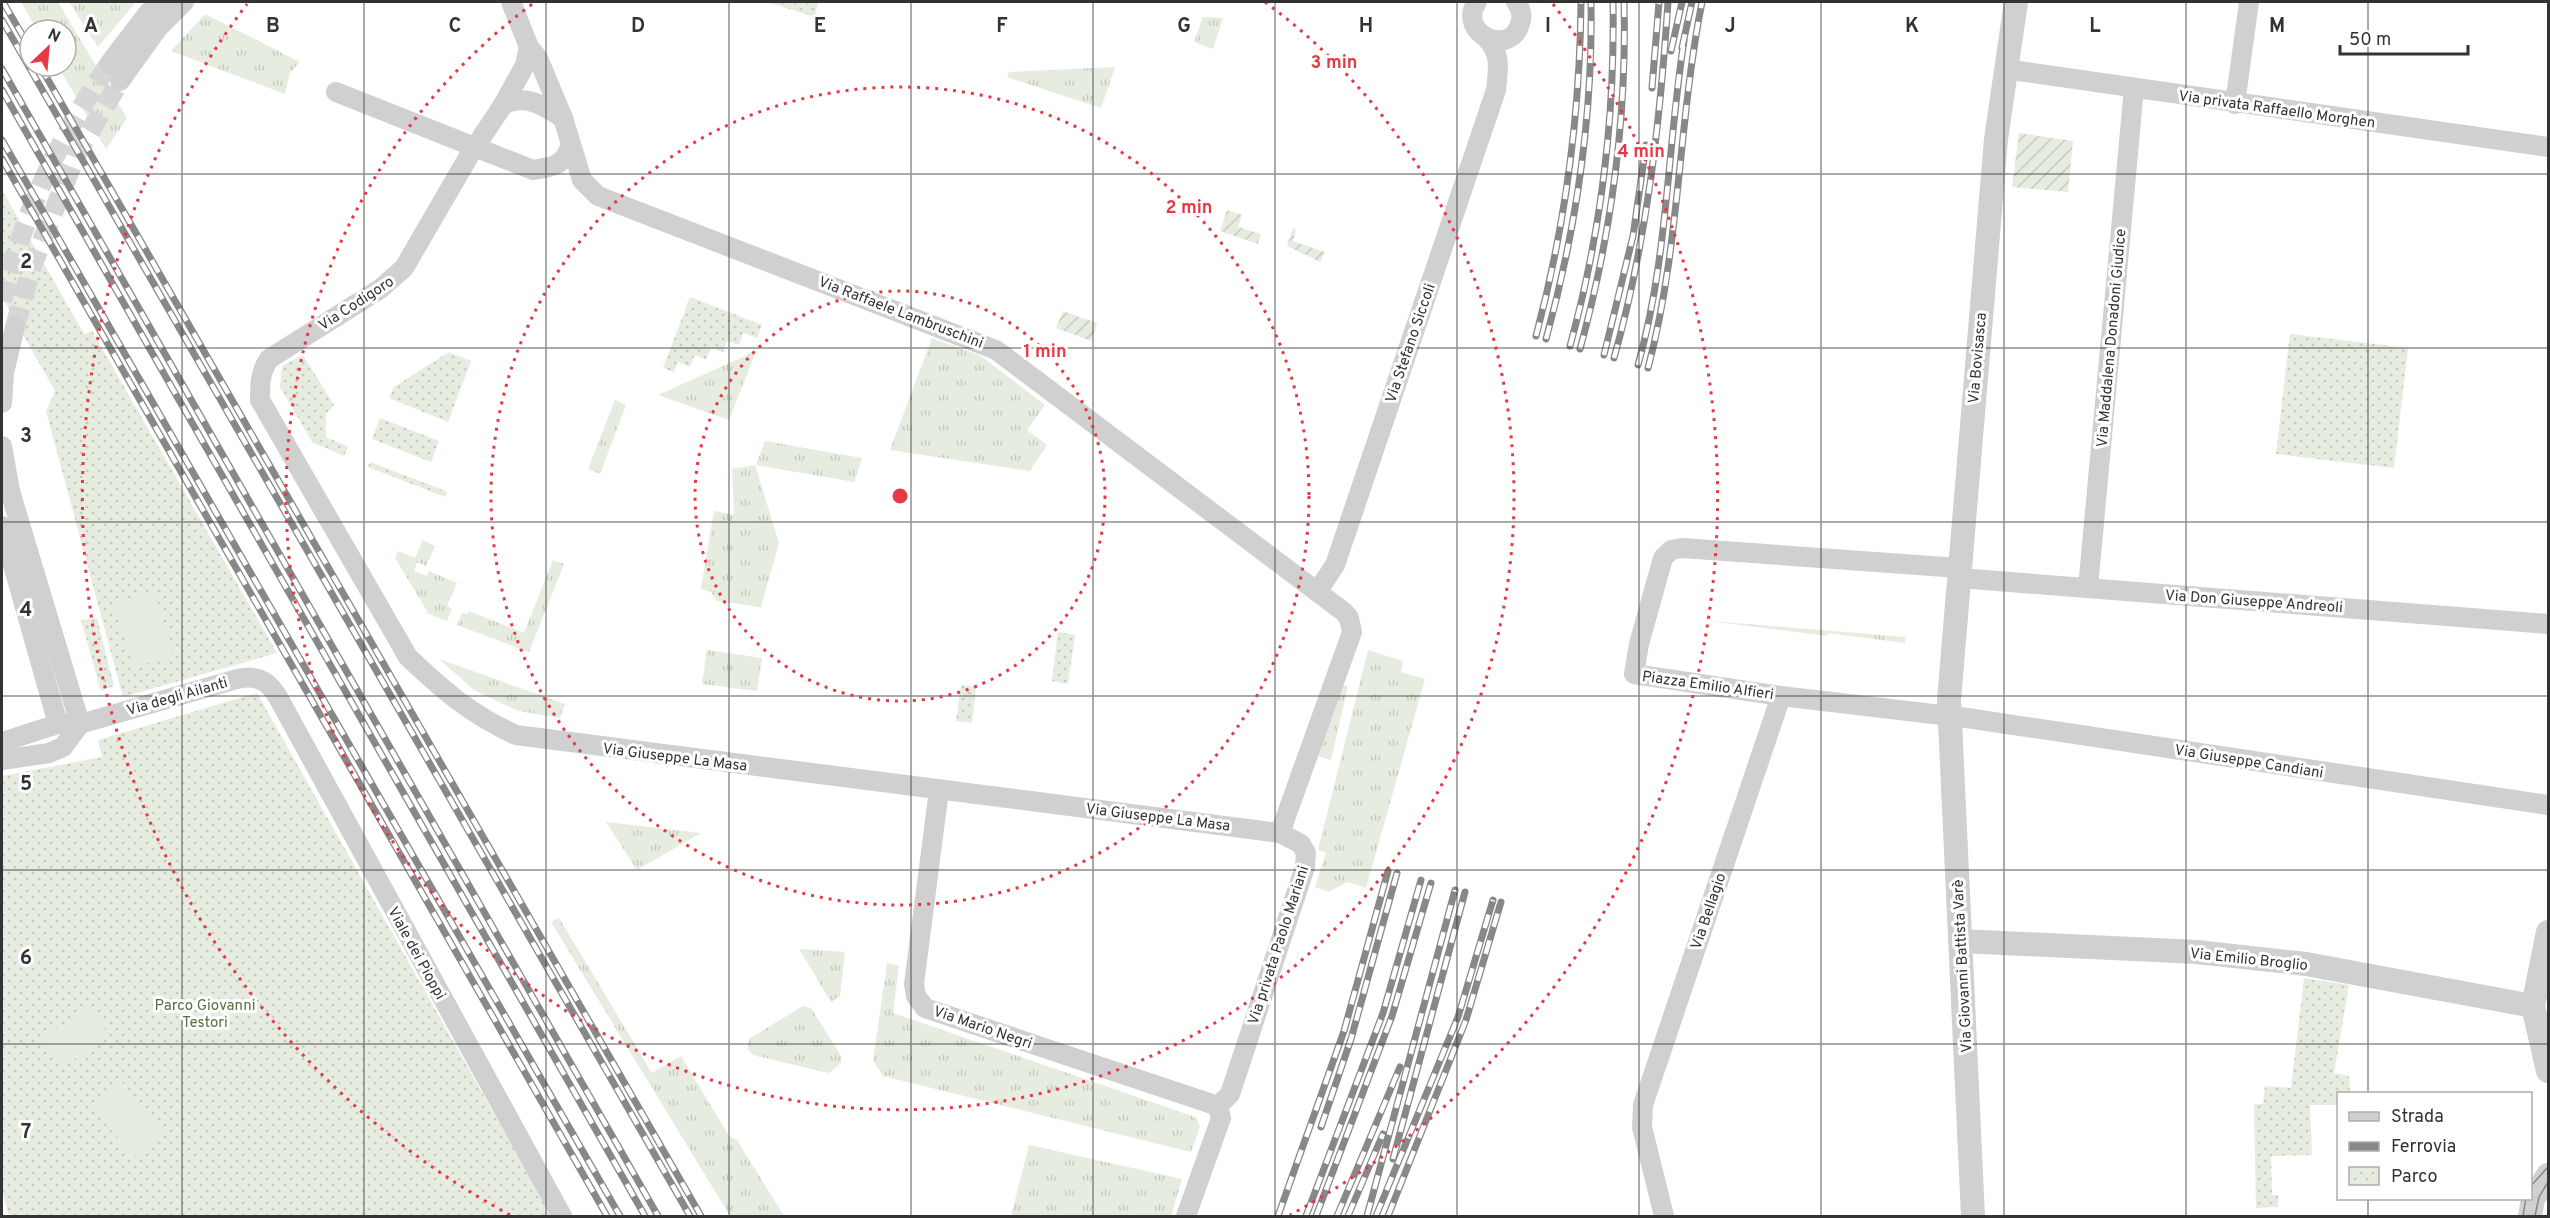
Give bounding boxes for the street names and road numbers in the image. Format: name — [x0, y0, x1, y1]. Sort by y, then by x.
street label: Via privata Raffaello Morghen — [2177, 87, 2376, 134]
street label: Via Maddalena Donadoni Giudice — [2093, 228, 2132, 448]
street label: Via Codigoro — [316, 273, 398, 336]
street label: Via Raffaele Lambruschini — [815, 273, 986, 354]
street label: Via Stefano Siccoli — [1382, 281, 1441, 406]
street label: Via Bovisasca — [1965, 312, 1992, 405]
street label: Via Don Giuseppe Andreoli — [2164, 587, 2344, 618]
street label: Piazza Emilio Alfieri — [1641, 668, 1775, 705]
street label: Via degli Ailanti — [125, 674, 230, 721]
street label: Via Giuseppe La Masa — [601, 740, 748, 777]
street label: Via Giuseppe Candiani — [2173, 741, 2325, 784]
street label: Via Giuseppe La Masa — [1084, 800, 1231, 837]
street label: Via privata Paolo Mariani — [1245, 864, 1314, 1027]
street label: Via Bellagio — [1687, 871, 1731, 952]
street label: Via Giovanni Battista Varè — [1949, 879, 1978, 1053]
street label: Viale dei Pioppi — [382, 904, 449, 1003]
street label: Via Emilio Broglio — [2189, 945, 2309, 976]
street label: Via Mario Negri — [931, 1003, 1034, 1054]

